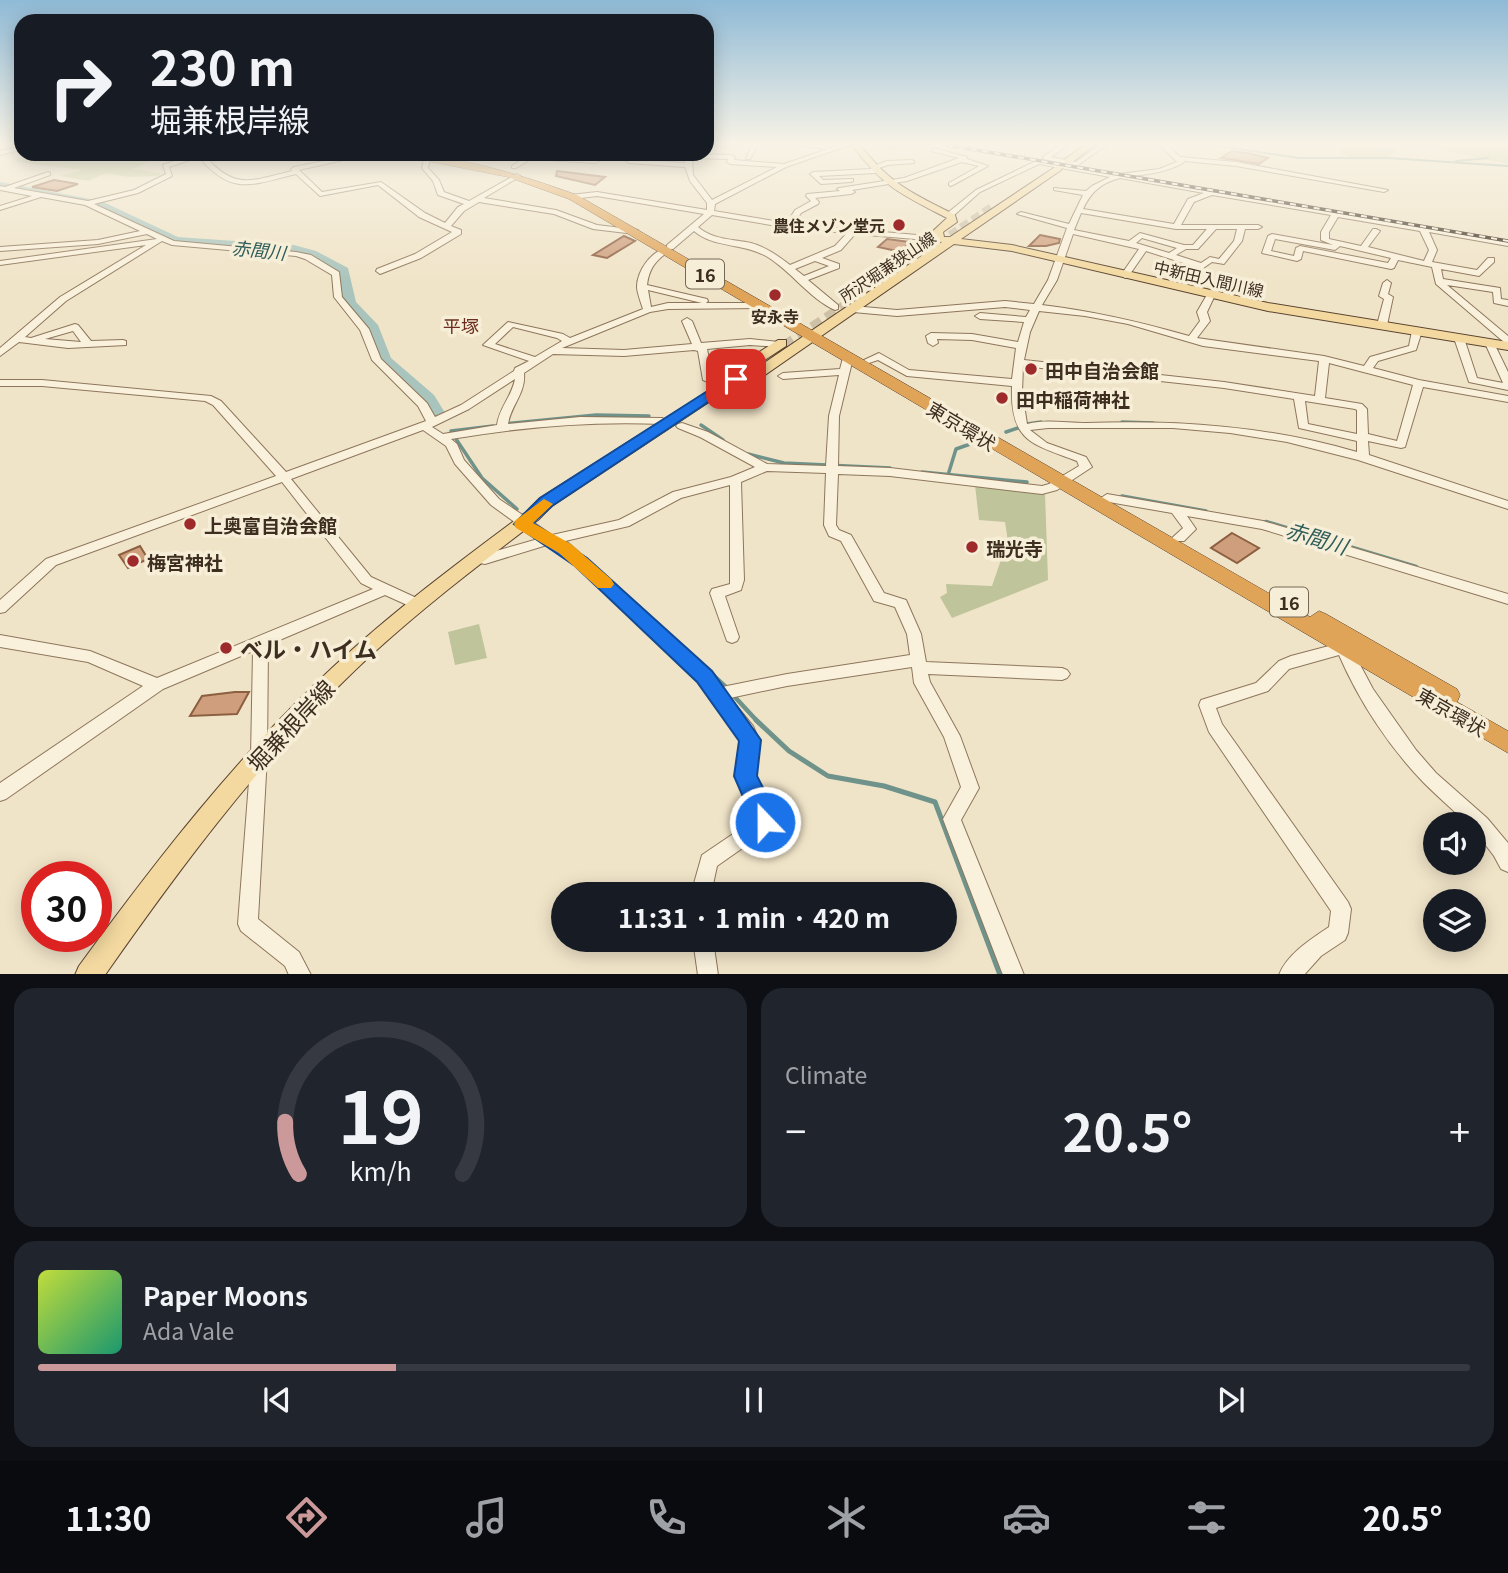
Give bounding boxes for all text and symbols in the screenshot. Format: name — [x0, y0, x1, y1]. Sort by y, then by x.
text: 230 m — [150, 29, 295, 100]
icon: right — [35, 42, 126, 133]
text: 堀兼根岸線 — [150, 95, 310, 141]
place label: 農住メゾン堂元 — [773, 213, 885, 237]
marker: 農住メゾン堂元 — [891, 217, 907, 233]
street label: 所沢堀兼狭山線 — [834, 225, 940, 307]
water label: 赤間川 — [231, 233, 289, 265]
street label: 中新田入間川線 — [1152, 254, 1266, 302]
road number: 16 — [686, 260, 724, 288]
marker: 安永寺 — [767, 287, 783, 303]
place label: 安永寺 — [751, 304, 799, 328]
district label: 平塚 — [443, 312, 479, 338]
pin — [706, 349, 766, 409]
place label: 田中自治会館 — [1045, 356, 1159, 383]
icon: arrive — [717, 360, 755, 398]
marker: 田中自治会館 — [1023, 361, 1039, 377]
place label: 田中稲荷神社 — [1016, 385, 1130, 412]
marker: 田中稲荷神社 — [994, 390, 1010, 406]
street label: 東京環状 — [922, 394, 1002, 456]
place label: 上奥富自治会館 — [204, 511, 337, 538]
water label: 赤間川 — [1282, 513, 1353, 561]
marker: 上奥富自治会館 — [182, 516, 198, 532]
place label: 瑞光寺 — [986, 534, 1043, 561]
marker: 瑞光寺 — [964, 539, 980, 555]
place label: 梅宮神社 — [147, 548, 223, 575]
marker: 梅宮神社 — [125, 553, 141, 569]
road number: 16 — [1270, 588, 1308, 616]
place label: ベル・ハイム — [240, 631, 377, 665]
marker: ベル・ハイム — [218, 640, 234, 656]
street label: 堀兼根岸線 — [238, 671, 342, 779]
street label: 東京環状 — [1412, 680, 1492, 742]
position arrow — [728, 785, 802, 859]
map controls — [1423, 812, 1486, 952]
button: sound — [1423, 812, 1486, 875]
speed limit sign: 30 — [21, 861, 112, 952]
button: layers — [1423, 889, 1486, 952]
text: 11:31 · 1 min · 420 m — [618, 898, 890, 935]
text: Climate — [785, 1057, 867, 1091]
text: 19 — [338, 1060, 423, 1165]
text: 20.5° — [1063, 1092, 1192, 1167]
text: − — [785, 1102, 806, 1157]
text: + — [1449, 1102, 1470, 1157]
text: km/h — [350, 1151, 411, 1187]
text: Paper Moons — [143, 1276, 308, 1313]
text: Ada Vale — [143, 1313, 234, 1347]
icon: previous — [258, 1381, 296, 1419]
icon: pause — [735, 1381, 773, 1419]
icon: next — [1212, 1381, 1250, 1419]
icon: directions — [282, 1493, 331, 1542]
icon: music — [462, 1493, 511, 1542]
icon: phone — [642, 1493, 691, 1542]
icon: climate — [822, 1493, 871, 1542]
icon: car — [1002, 1493, 1051, 1542]
icon: filters — [1182, 1493, 1231, 1542]
text: 11:30 — [66, 1494, 151, 1540]
text: 20.5° — [1362, 1494, 1442, 1540]

